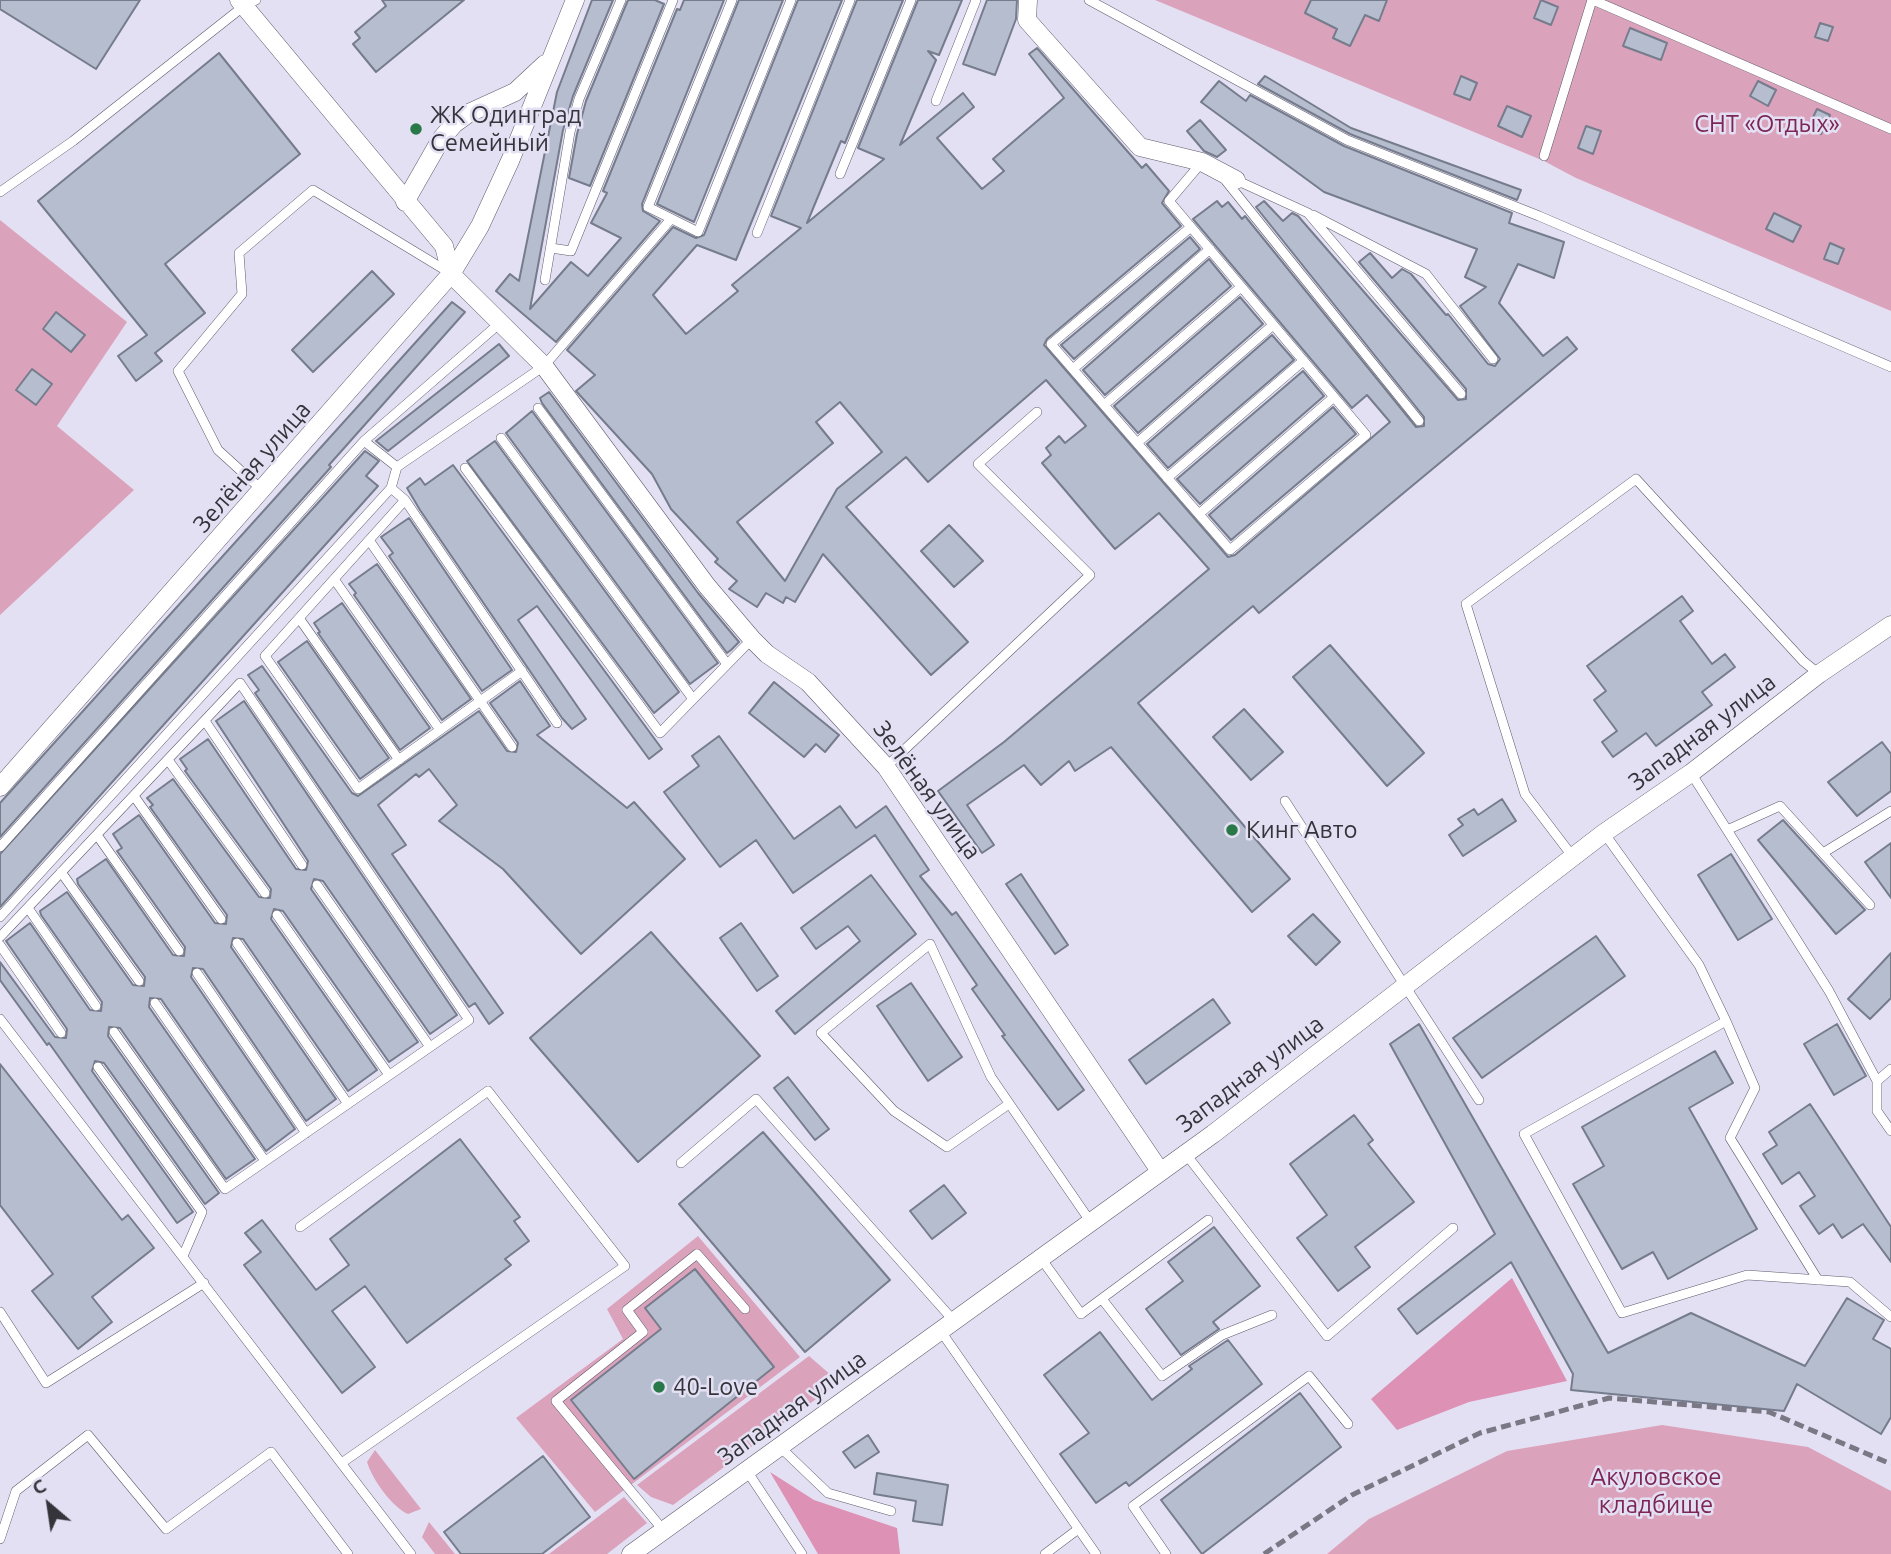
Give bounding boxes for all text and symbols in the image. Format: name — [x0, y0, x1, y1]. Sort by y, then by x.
place label: ЖК Одинград Семейный — [430, 101, 582, 157]
park label: СНТ «Отдых» — [1694, 110, 1840, 138]
marker: ЖК Одинград Семейный — [408, 121, 424, 137]
street label: Зелёная улица — [187, 395, 317, 539]
street label: Западная улица — [1623, 667, 1781, 797]
street label: Зелёная улица — [867, 715, 987, 865]
place label: Кинг Авто — [1246, 816, 1358, 844]
marker: Кинг Авто — [1224, 822, 1240, 838]
street label: Западная улица — [1171, 1009, 1329, 1139]
street label: Западная улица — [712, 1345, 872, 1471]
place label: 40-Love — [673, 1373, 758, 1401]
marker: 40-Love — [651, 1379, 667, 1395]
park label: Акуловское кладбище — [1591, 1463, 1721, 1519]
north arrow — [14, 1470, 84, 1540]
text: С — [28, 1474, 49, 1499]

